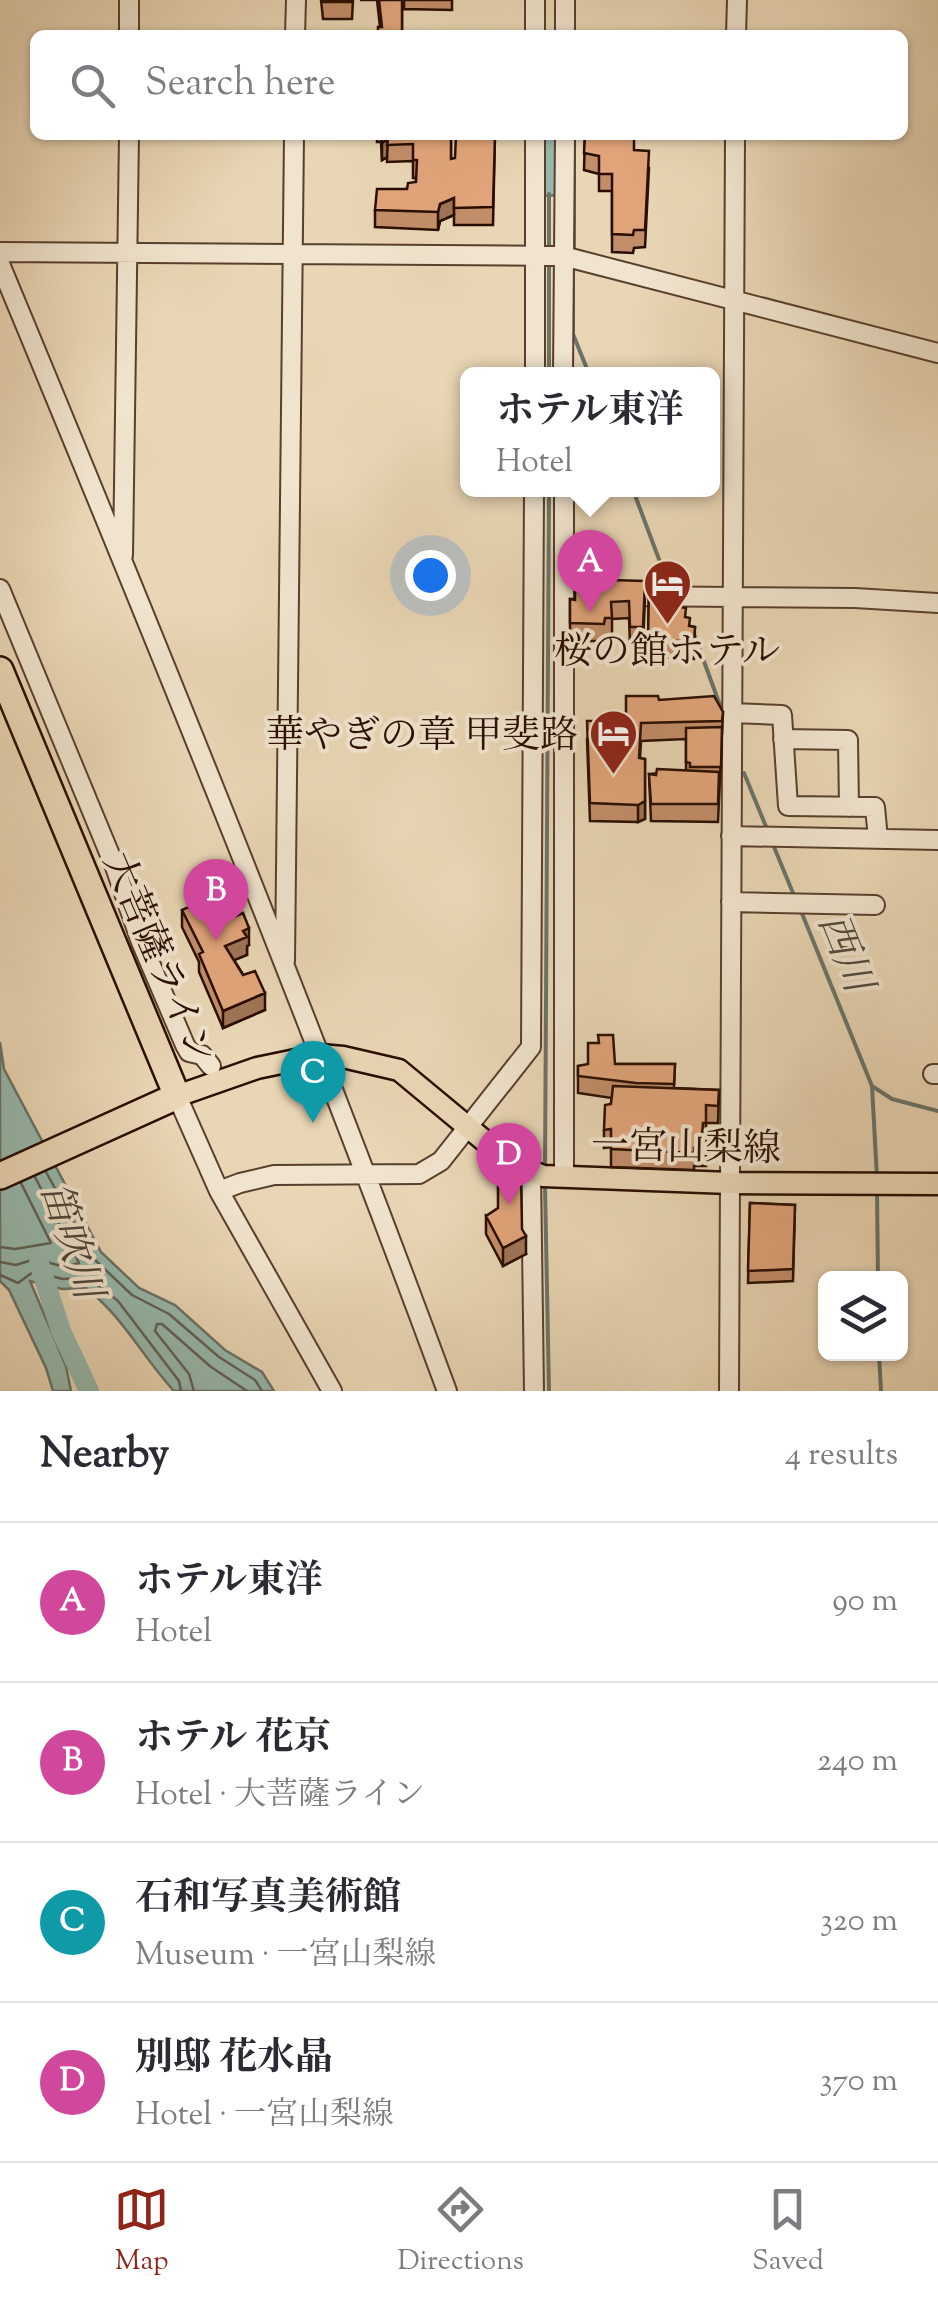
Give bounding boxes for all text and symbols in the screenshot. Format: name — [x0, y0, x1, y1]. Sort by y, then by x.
search box — [30, 30, 908, 140]
icon: search — [65, 58, 120, 113]
text: Search here — [145, 58, 336, 112]
popup — [460, 367, 720, 497]
text: ホテル東洋 — [496, 386, 684, 440]
text: Hotel — [496, 440, 573, 486]
pin: A — [558, 530, 622, 612]
your location — [405, 550, 456, 601]
hotel icon: 桜の館ホテル — [641, 558, 693, 626]
place label: 桜の館ホテル — [554, 627, 780, 681]
hotel icon: 華やぎの章 甲斐路 — [587, 708, 639, 776]
place label: 華やぎの章 甲斐路 — [266, 711, 578, 765]
street label: 大菩薩ライン — [87, 845, 225, 1075]
pin: B — [184, 858, 248, 941]
water label: 西川 — [801, 906, 886, 1005]
pin: C — [280, 1040, 346, 1123]
street label: 一宮山梨線 — [590, 1121, 781, 1179]
pin: D — [476, 1122, 542, 1205]
water label: 笛吹川 — [23, 1176, 116, 1311]
map controls — [818, 1271, 908, 1361]
button: layers — [818, 1271, 908, 1361]
text: Nearby — [40, 1426, 169, 1486]
text: 4 results — [785, 1433, 898, 1479]
text: ホテル東洋 — [135, 1556, 323, 1610]
text: A — [60, 1579, 85, 1625]
text: 90 m — [832, 1579, 898, 1625]
text: Hotel — [135, 1610, 212, 1656]
text: ホテル 花京 — [135, 1713, 331, 1767]
text: B — [62, 1739, 83, 1785]
text: 240 m — [817, 1739, 898, 1785]
text: Hotel · 大菩薩ライン — [135, 1773, 425, 1819]
text: 石和写真美術館 — [135, 1873, 401, 1927]
text: C — [60, 1899, 85, 1945]
text: 320 m — [820, 1899, 898, 1945]
text: Museum · 一宮山梨線 — [135, 1933, 436, 1979]
text: 別邸 花水晶 — [135, 2033, 333, 2087]
text: D — [60, 2059, 85, 2105]
text: 370 m — [819, 2059, 898, 2105]
text: Hotel · 一宮山梨線 — [135, 2093, 394, 2139]
tab: Map — [114, 2182, 169, 2282]
tab: Directions — [397, 2182, 524, 2282]
tab: Saved — [752, 2182, 824, 2282]

